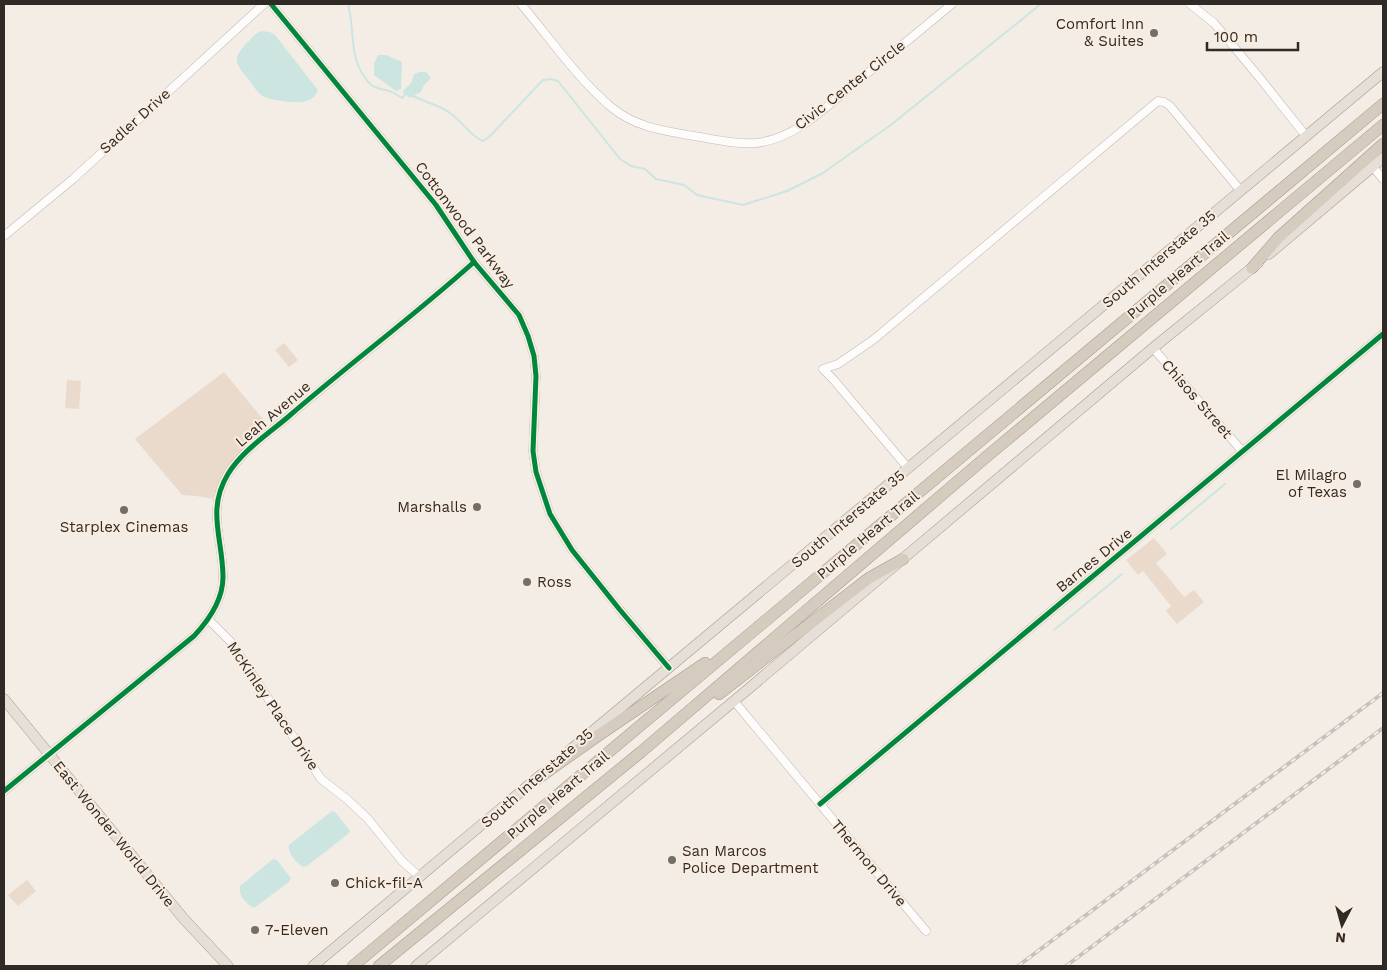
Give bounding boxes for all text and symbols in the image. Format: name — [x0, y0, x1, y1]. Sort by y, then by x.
place label: Comfort Inn & Suites — [1056, 15, 1144, 50]
scale bar — [1207, 20, 1298, 52]
marker: Comfort Inn & Suites — [1148, 27, 1160, 39]
text: 100 m — [1214, 28, 1258, 46]
street label: Civic Center Circle — [791, 36, 909, 134]
street label: Sadler Drive — [96, 85, 174, 157]
street label: Cottonwood Parkway — [411, 158, 519, 292]
street label: South Interstate 35 — [1099, 206, 1219, 312]
street label: Purple Heart Trail — [1123, 227, 1233, 323]
street label: Chisos Street — [1158, 356, 1237, 443]
street label: Leah Avenue — [232, 377, 314, 451]
street label: South Interstate 35 — [788, 466, 908, 572]
place label: El Milagro of Texas — [1276, 466, 1347, 501]
marker: El Milagro of Texas — [1351, 478, 1363, 490]
street label: Purple Heart Trail — [813, 487, 923, 583]
place label: Marshalls — [397, 498, 467, 516]
marker: Marshalls — [471, 501, 483, 513]
marker: Starplex Cinemas — [118, 504, 130, 516]
place label: Starplex Cinemas — [60, 518, 188, 536]
street label: Barnes Drive — [1052, 524, 1136, 596]
place label: Ross — [537, 573, 572, 591]
marker: Ross — [521, 576, 533, 588]
street label: McKinley Place Drive — [223, 638, 323, 774]
street label: South Interstate 35 — [477, 724, 597, 832]
street label: Purple Heart Trail — [503, 747, 613, 843]
street label: East Wonder World Drive — [49, 757, 179, 911]
street label: Thermon Drive — [827, 816, 911, 910]
place label: San Marcos Police Department — [682, 842, 819, 877]
marker: San Marcos Police Department — [666, 854, 678, 866]
place label: Chick-fil-A — [345, 874, 423, 892]
marker: Chick-fil-A — [329, 877, 341, 889]
north arrow — [1317, 900, 1367, 950]
place label: 7-Eleven — [265, 921, 329, 939]
marker: 7-Eleven — [249, 924, 261, 936]
text: N — [1335, 929, 1347, 946]

